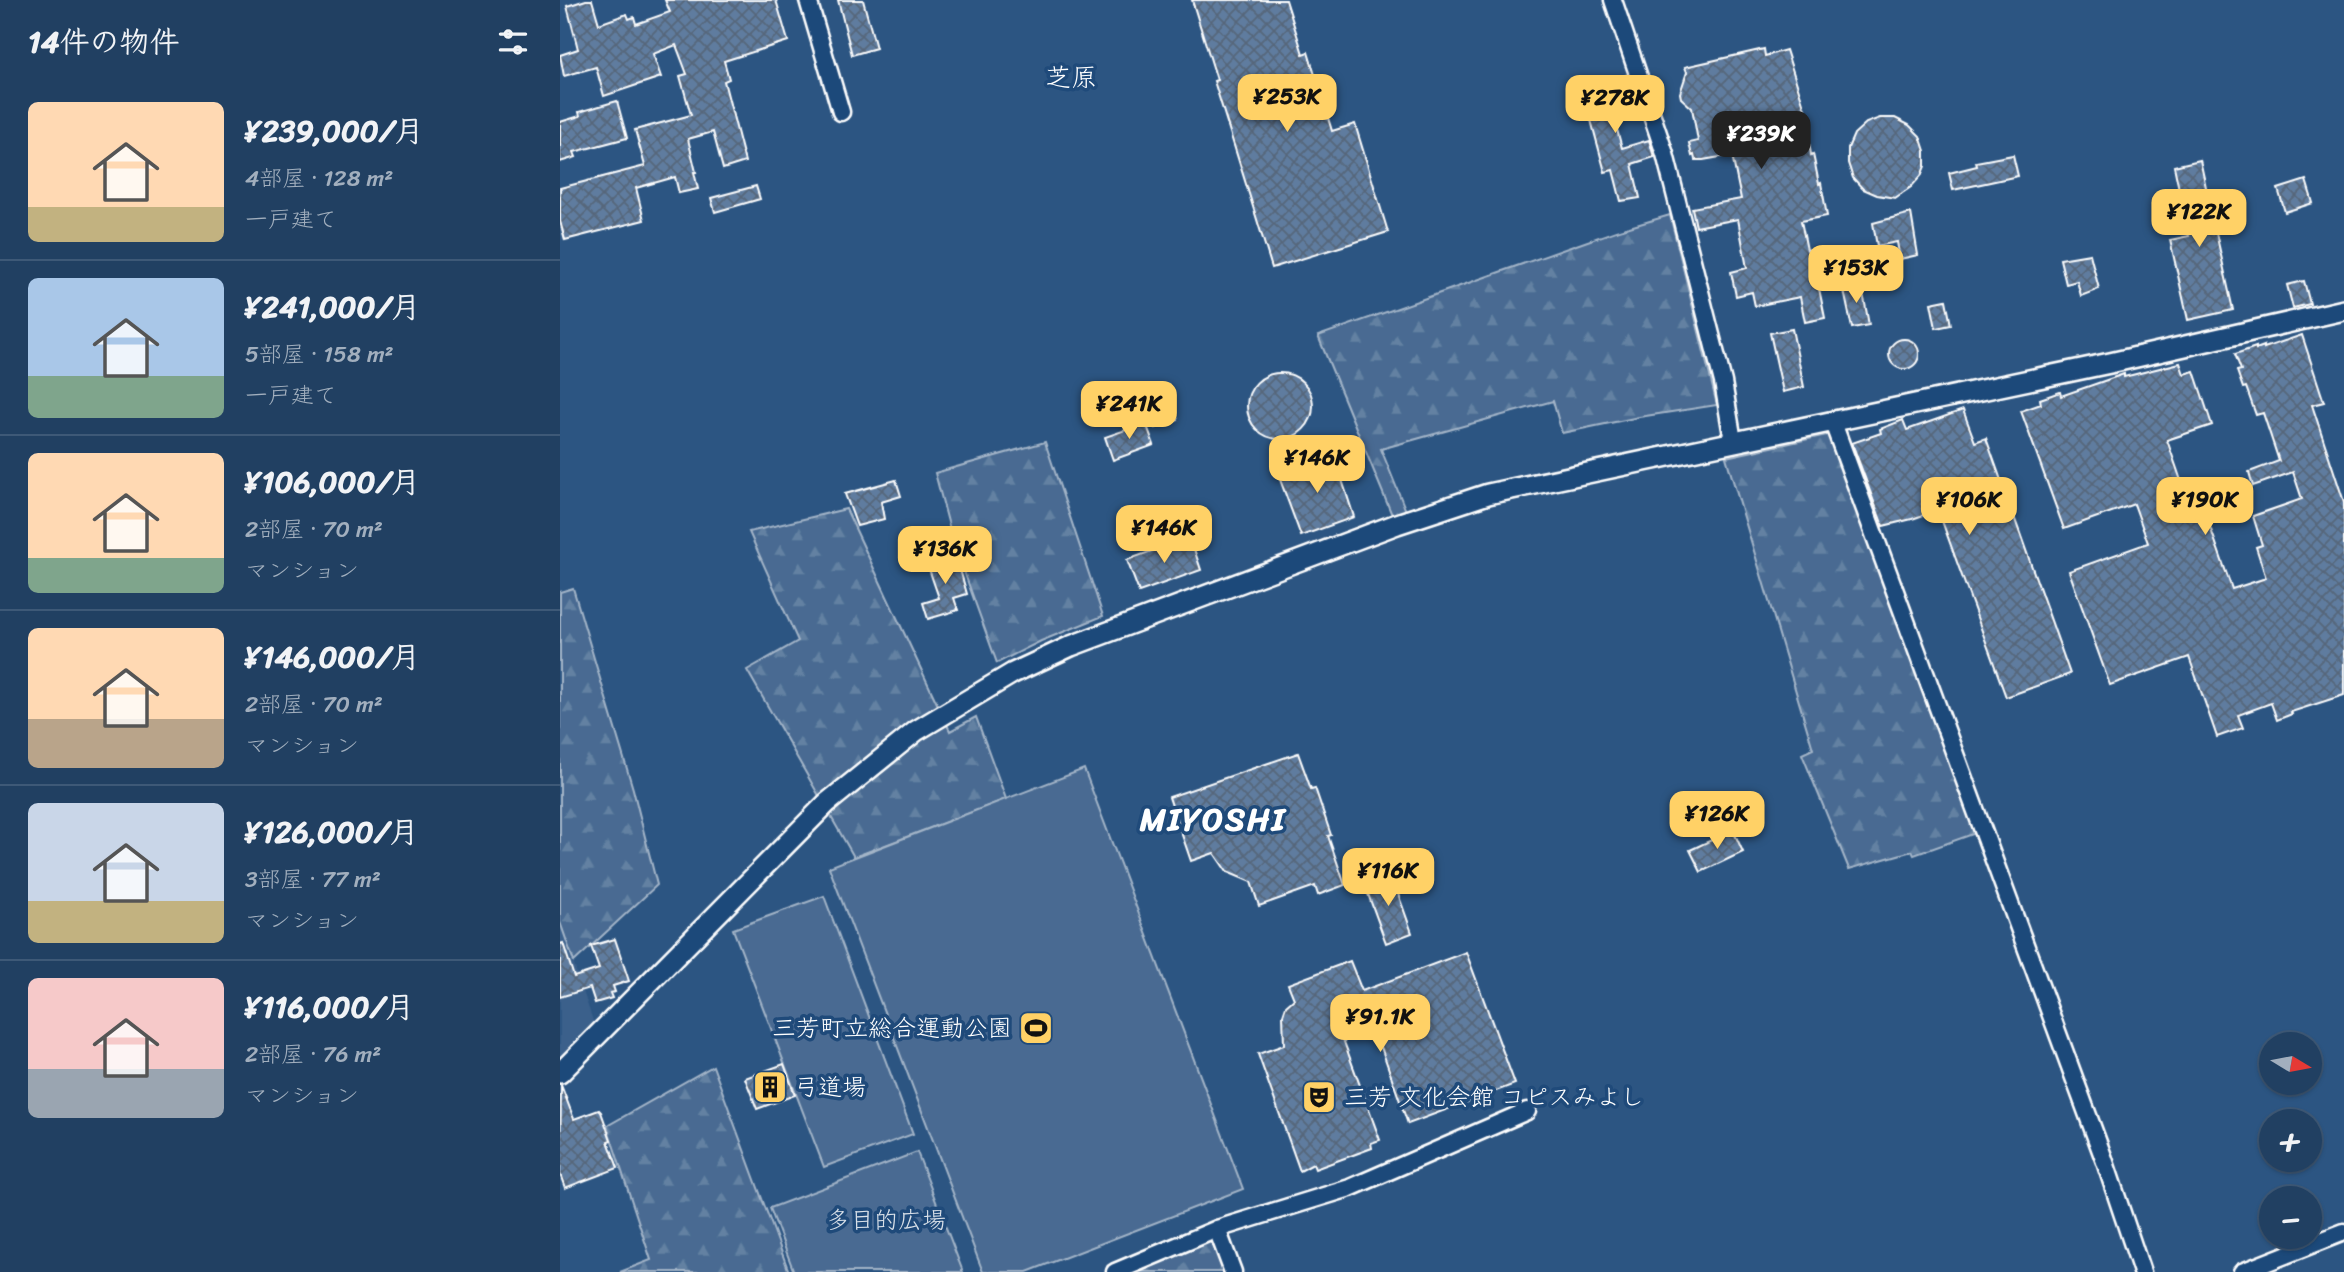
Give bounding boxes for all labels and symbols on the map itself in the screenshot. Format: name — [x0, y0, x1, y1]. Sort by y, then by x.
district label: 芝原 — [1045, 54, 1097, 100]
pin: ¥253K — [1238, 74, 1336, 134]
pin: ¥278K — [1566, 76, 1664, 135]
pin: ¥239K — [1712, 111, 1810, 171]
pin: ¥122K — [2150, 190, 2248, 249]
pin: ¥153K — [1807, 246, 1905, 305]
pin: ¥241K — [1080, 382, 1178, 441]
pin: ¥146K — [1268, 435, 1366, 495]
pin: ¥106K — [1920, 477, 2018, 537]
pin: ¥190K — [2156, 477, 2254, 537]
pin: ¥146K — [1115, 505, 1213, 565]
pin: ¥136K — [896, 526, 994, 586]
district label: MIYOSHI — [1139, 791, 1287, 848]
pin: ¥126K — [1668, 792, 1766, 851]
pin: ¥116K — [1339, 848, 1437, 908]
pin: ¥91.1K — [1323, 995, 1437, 1054]
place label: 三芳町立総合運動公園 — [772, 1007, 1012, 1049]
sports icon: 三芳町立総合運動公園 — [1017, 1009, 1055, 1047]
north arrow — [2259, 1032, 2322, 1096]
place label: 弓道場 — [794, 1066, 866, 1108]
building icon: 弓道場 — [751, 1068, 789, 1106]
place label: 三芳 文化会館 コピスみよし — [1344, 1076, 1644, 1118]
theatre icon: 三芳 文化会館 コピスみよし — [1300, 1078, 1338, 1116]
park label: 多目的広場 — [826, 1199, 946, 1241]

